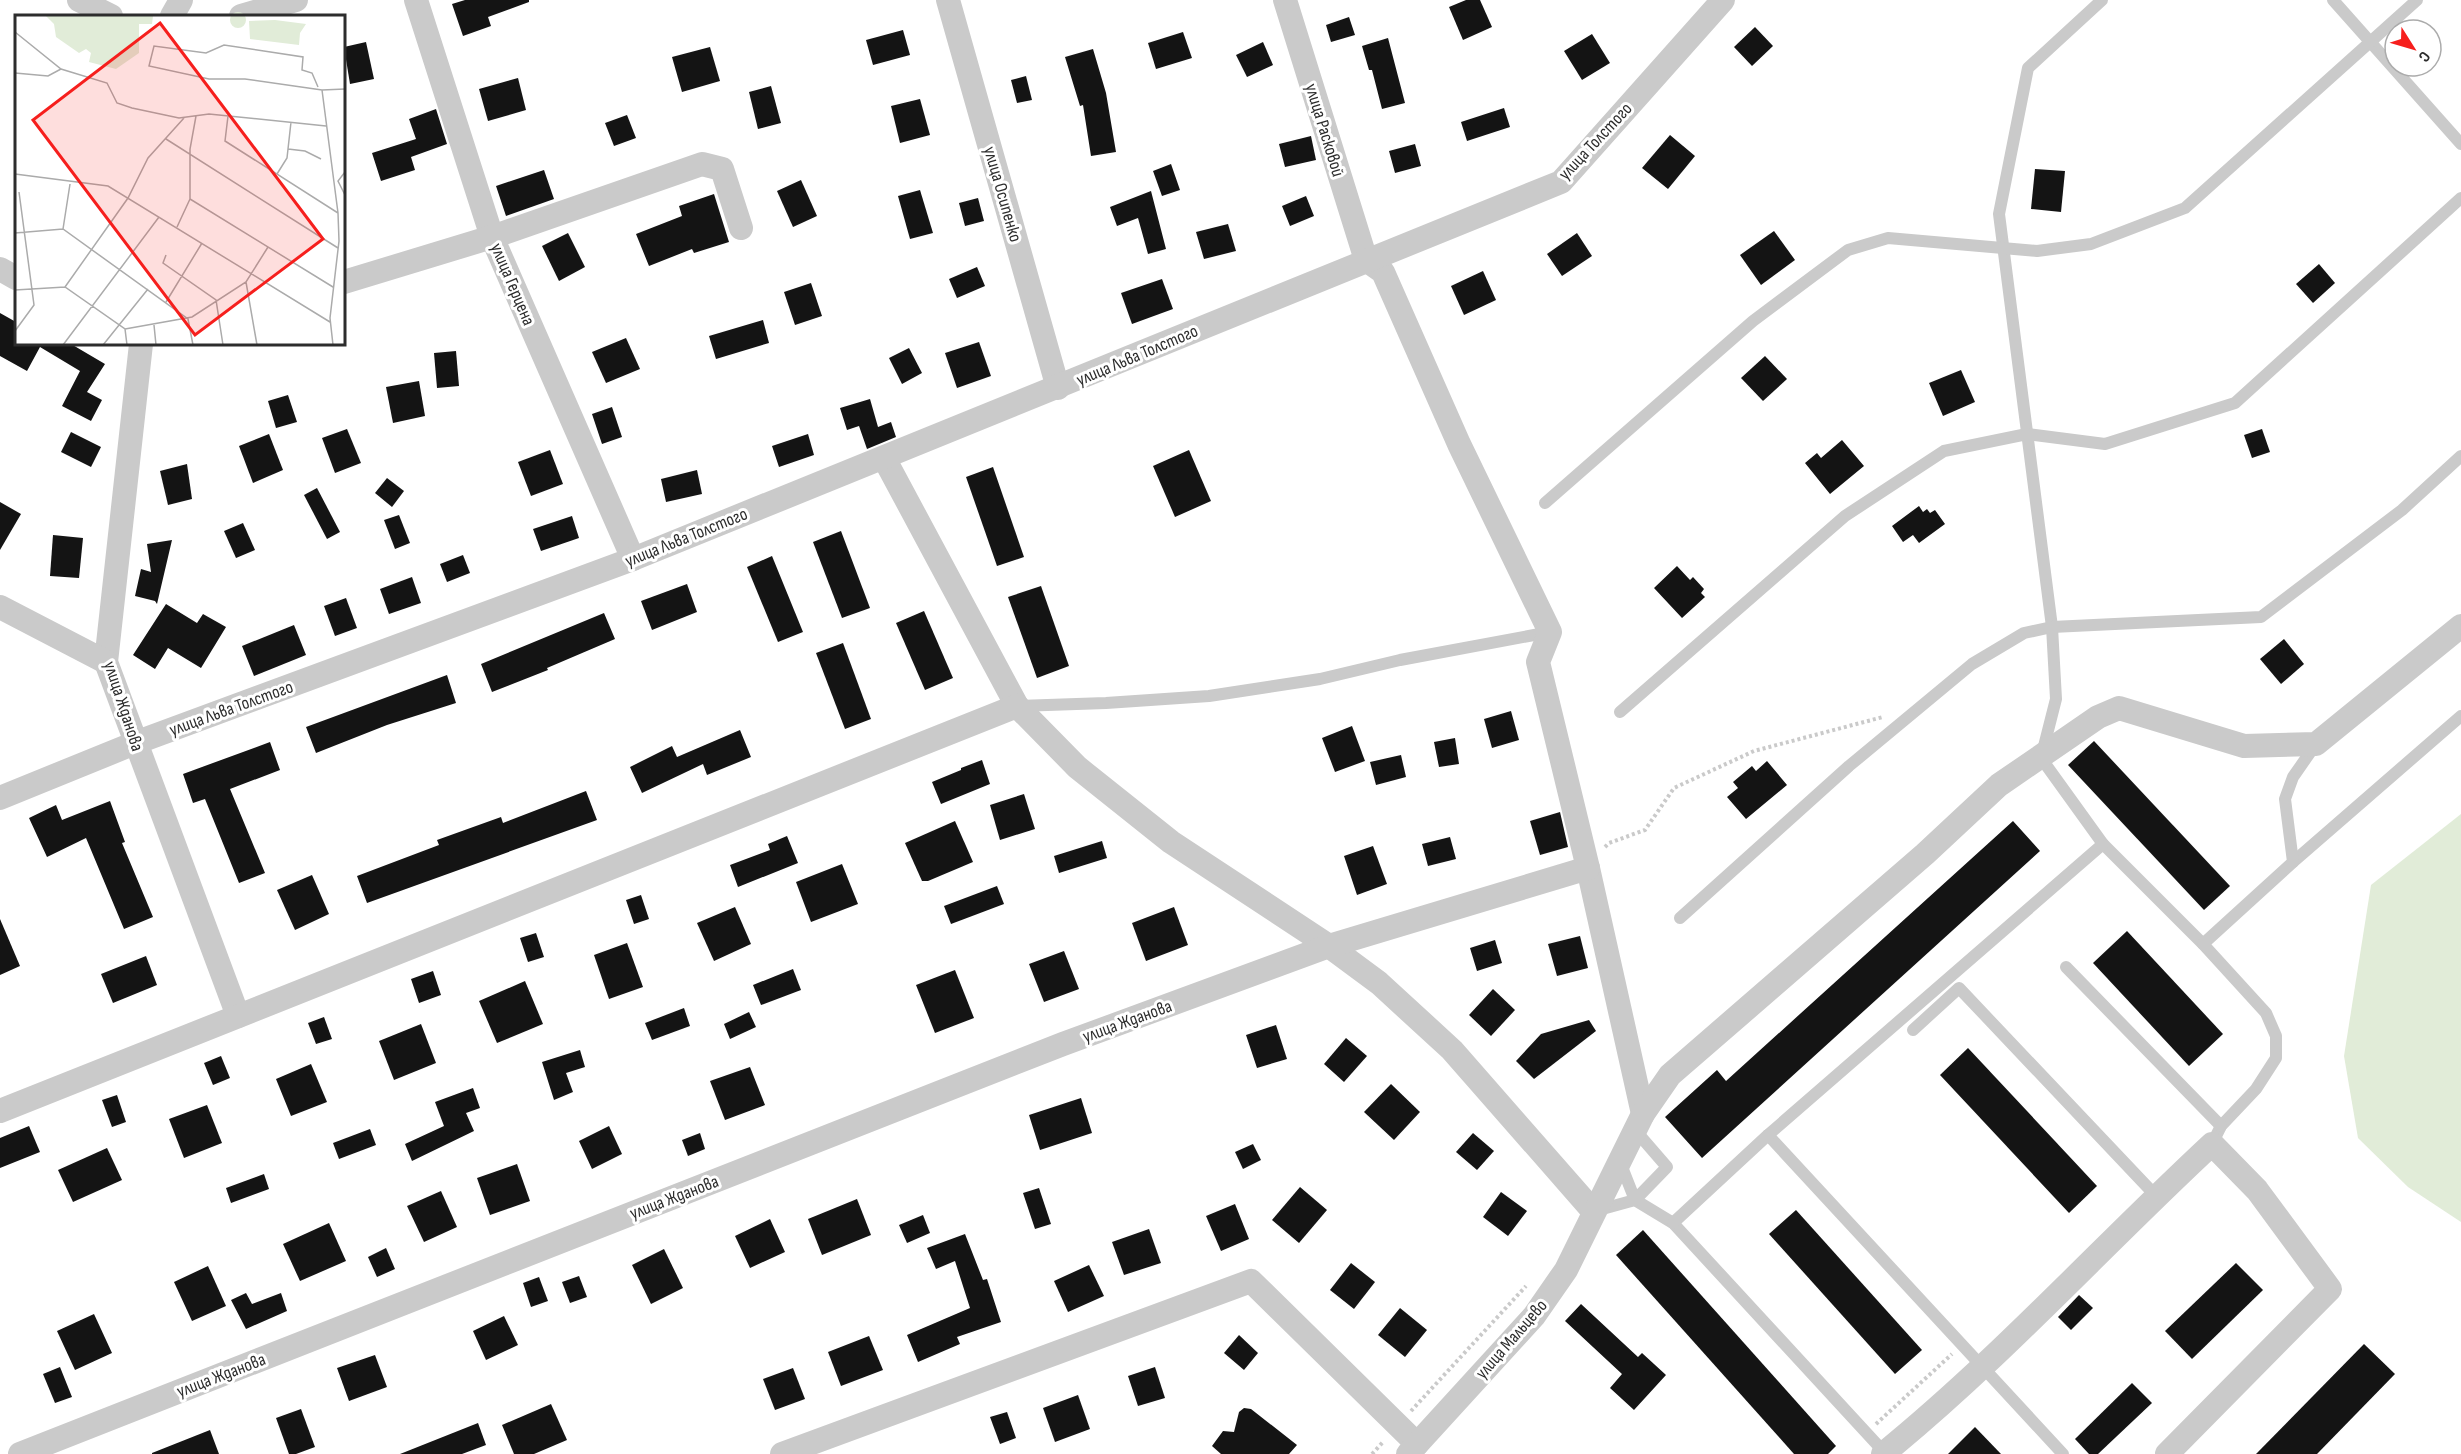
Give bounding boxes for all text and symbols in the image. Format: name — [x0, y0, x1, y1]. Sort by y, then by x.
inset map — [15, 15, 345, 345]
north arrow — [2383, 18, 2443, 78]
text: С — [2414, 47, 2434, 65]
street label: улица Расковой — [1300, 81, 1349, 179]
street label: улица Толстого — [1554, 98, 1637, 184]
street label: улица Осипенко — [979, 144, 1026, 244]
street label: улица Герцена — [486, 240, 539, 329]
street label: улица Льва Толстого — [1073, 320, 1201, 391]
street label: улица Льва Толстого — [622, 503, 750, 572]
street label: улица Жданова — [99, 658, 148, 754]
street label: улица Льва Толстого — [166, 676, 296, 741]
street label: улица Жданова — [1080, 996, 1175, 1047]
street label: улица Жданова — [627, 1171, 722, 1224]
street label: улица Мальцево — [1471, 1295, 1552, 1383]
street label: улица Жданова — [174, 1349, 269, 1402]

